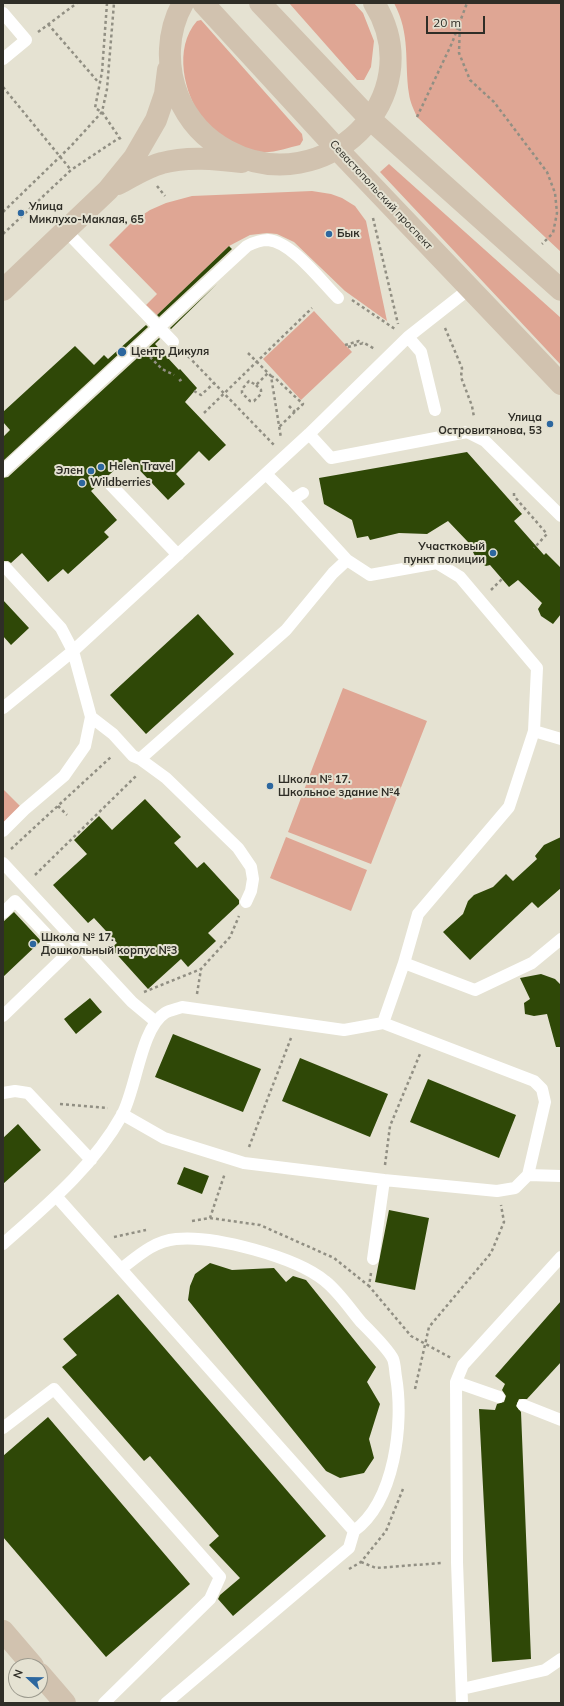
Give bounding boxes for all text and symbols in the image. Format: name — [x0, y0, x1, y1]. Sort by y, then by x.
scale bar — [428, 8, 487, 34]
text: 20 m — [433, 15, 461, 30]
street label: Севастопольский проспект — [327, 138, 435, 252]
place label: Улица Миклухо-Маклая, 65 — [29, 200, 144, 226]
marker: Улица Миклухо-Маклая, 65 — [16, 208, 26, 218]
place label: Бык — [337, 227, 360, 241]
marker: Бык — [324, 229, 334, 239]
place label: Центр Дикуля — [131, 345, 209, 359]
marker: Центр Дикуля — [116, 346, 128, 358]
place label: Улица Островитянова, 53 — [438, 411, 542, 437]
marker: Улица Островитянова, 53 — [545, 419, 555, 429]
place label: Helen Travel — [109, 460, 174, 474]
marker: Helen Travel — [96, 462, 106, 472]
place label: Элен — [56, 464, 83, 478]
marker: Элен — [86, 466, 96, 476]
place label: Wildberries — [90, 476, 151, 490]
marker: Wildberries — [77, 478, 87, 488]
place label: Участковый пункт полиции — [403, 540, 485, 566]
marker: Участковый пункт полиции — [488, 548, 498, 558]
place label: Школа № 17. Школьное здание №4 — [278, 773, 400, 799]
marker: Школа № 17. Школьное здание №4 — [265, 781, 275, 791]
place label: Школа № 17. Дошкольный корпус №3 — [41, 931, 177, 957]
marker: Школа № 17. Дошкольный корпус №3 — [28, 939, 38, 949]
north arrow — [8, 1658, 48, 1698]
text: N — [10, 1667, 26, 1680]

